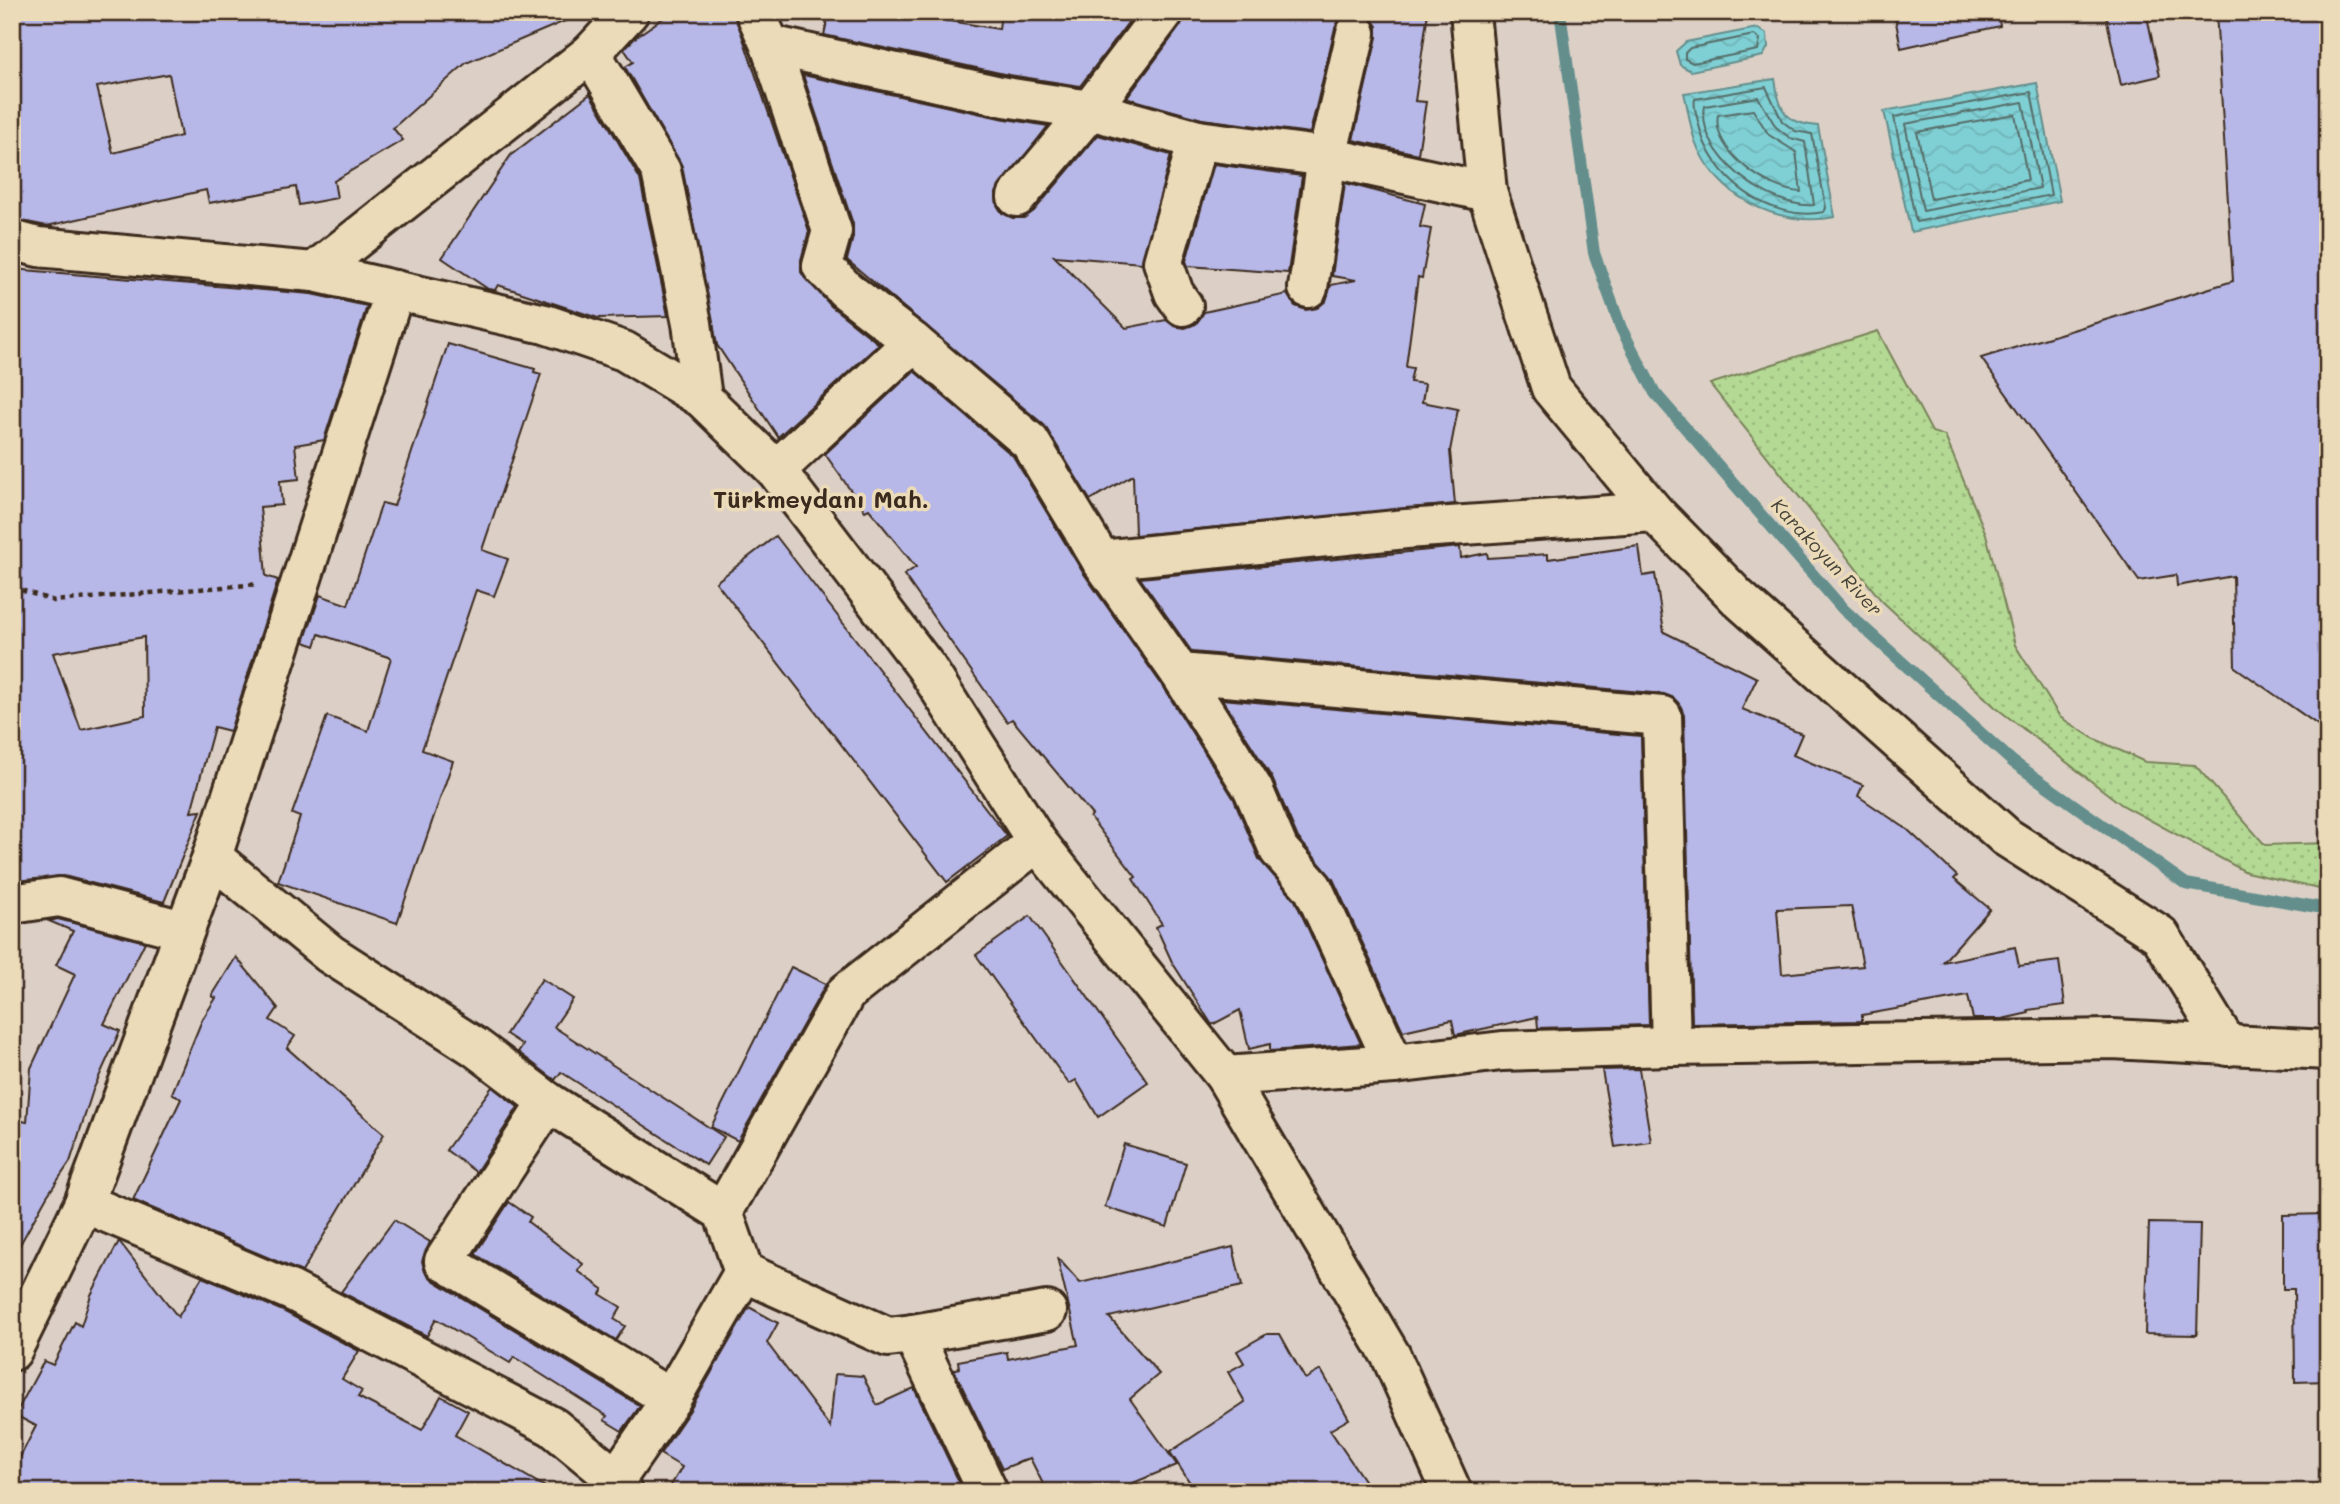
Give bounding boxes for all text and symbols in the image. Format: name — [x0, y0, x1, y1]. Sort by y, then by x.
district label: Türkmeydanı Mah. — [713, 483, 929, 514]
water label: Karakoyun River — [1766, 492, 1888, 621]

